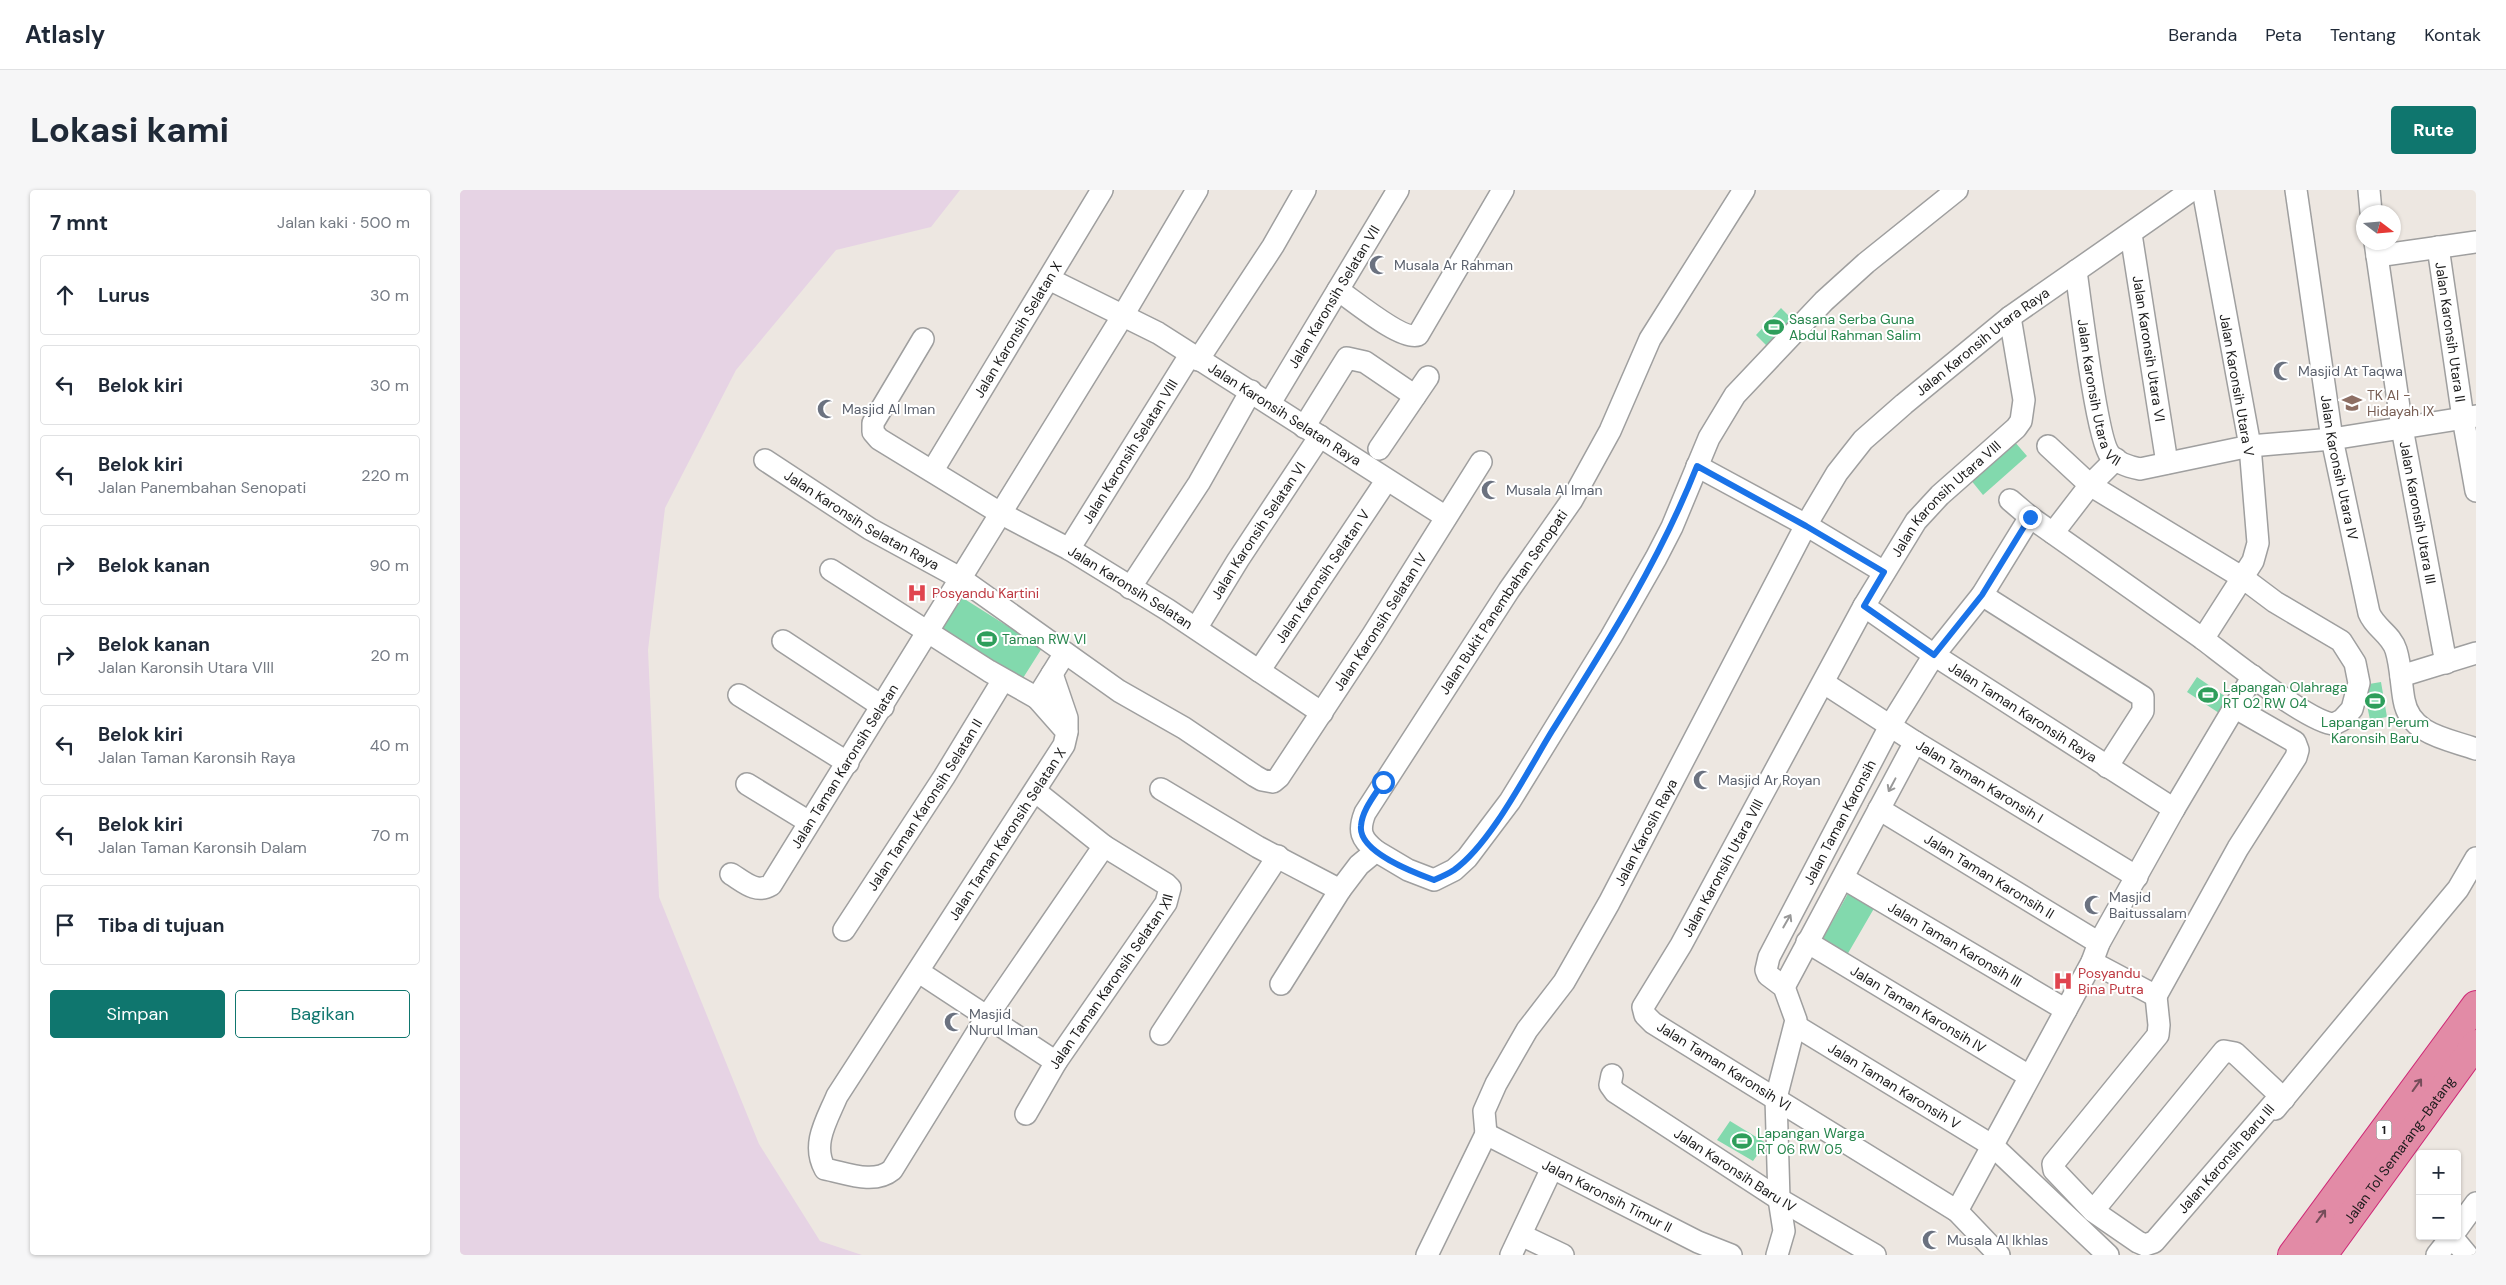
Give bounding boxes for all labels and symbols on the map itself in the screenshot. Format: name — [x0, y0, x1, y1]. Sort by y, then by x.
north arrow — [2356, 205, 2401, 250]
street label: Jalan Karonsih Selatan VII — [1284, 222, 1384, 371]
mosque icon: Musala Ar Rahman — [1368, 254, 1390, 276]
place label: Musala Ar Rahman — [1394, 256, 1513, 274]
street label: Jalan Karonsih Selatan X — [970, 258, 1066, 401]
street label: Jalan Karonsih Utara II — [2431, 261, 2470, 403]
street label: Jalan Karonsih Utara VI — [2129, 274, 2169, 423]
street label: Jalan Karonsih Utara Raya — [1912, 283, 2053, 400]
place label: Sasana Serba Guna Abdul Rahman Salim — [1789, 310, 1921, 344]
street label: Jalan Karonsih Utara V — [2216, 312, 2258, 458]
sports icon: Sasana Serba Guna Abdul Rahman Salim — [1763, 316, 1785, 338]
street label: Jalan Karonsih Utara VII — [2074, 318, 2124, 470]
street label: Jalan Karonsih Selatan Raya — [1205, 358, 1365, 470]
mosque icon: Masjid At Taqwa — [2272, 360, 2294, 382]
place label: Masjid At Taqwa — [2298, 362, 2403, 380]
street label: Jalan Karonsih Selatan VIII — [1078, 376, 1182, 527]
place label: TK Al - Hidayah IX — [2367, 386, 2435, 420]
school or university icon: TK Al - Hidayah IX — [2341, 392, 2363, 414]
street label: Jalan Karonsih Utara IV — [2317, 394, 2362, 542]
mosque icon: Masjid Al Iman — [816, 398, 838, 420]
place label: Masjid Al Iman — [842, 400, 935, 418]
street label: Jalan Karonsih Utara VIII — [1887, 436, 2005, 560]
street label: Jalan Karonsih Utara III — [2396, 440, 2440, 585]
street label: Jalan Karonsih Selatan VI — [1207, 459, 1309, 603]
street label: Jalan Karonsih Selatan Raya — [781, 466, 942, 574]
mosque icon: Musala Al Iman — [1480, 479, 1502, 501]
place label: Musala Al Iman — [1506, 481, 1602, 499]
street label: Jalan Karonsih Selatan V — [1271, 505, 1374, 647]
street label: Jalan Bukit Panembahan Senopati — [1435, 506, 1571, 698]
route end — [2019, 506, 2042, 529]
street label: Jalan Karonsih Selatan — [1065, 542, 1196, 633]
street label: Jalan Karonsih Selatan IV — [1329, 549, 1431, 694]
hospital icon: Posyandu Kartini — [906, 582, 928, 604]
place label: Posyandu Kartini — [932, 584, 1039, 602]
sports icon: Taman RW VI — [976, 628, 998, 650]
place label: Taman RW VI — [1002, 630, 1086, 648]
street label: Jalan Taman Karonsih Raya — [1945, 658, 2101, 766]
place label: Lapangan Olahraga RT 02 RW 04 — [2223, 678, 2347, 712]
street label: Jalan Taman Karonsih Selatan — [787, 680, 902, 852]
sports icon: Lapangan Olahraga RT 02 RW 04 — [2197, 684, 2219, 706]
sports icon: Lapangan Perum Karonsih Baru — [2364, 690, 2386, 712]
place label: Lapangan Perum Karonsih Baru — [2321, 713, 2429, 747]
street label: Jalan Taman Karonsih Selatan II — [863, 715, 986, 894]
street label: Jalan Taman Karonsih I — [1913, 736, 2047, 827]
street label: Jalan Taman Karonsih Selatan X — [944, 744, 1070, 924]
street label: Jalan Taman Karonsih — [1799, 757, 1880, 888]
mosque icon: Masjid Ar Royan — [1692, 769, 1714, 791]
route start — [1372, 771, 1395, 794]
place label: Masjid Ar Royan — [1718, 771, 1821, 789]
street label: Jalan Karosih Raya — [1610, 776, 1681, 889]
one-way arrow — [1887, 777, 1896, 792]
street label: Jalan Karonsih Utara VIII — [1678, 796, 1767, 940]
street label: Jalan Taman Karonsih II — [1921, 830, 2058, 923]
place label: Masjid Baitussalam — [2109, 888, 2187, 922]
street label: Jalan Taman Karonsih Selatan XII — [1045, 892, 1177, 1072]
mosque icon: Masjid Baitussalam — [2083, 894, 2105, 916]
street label: Jalan Taman Karonsih III — [1885, 898, 2025, 991]
one-way arrow — [1783, 914, 1793, 928]
street label: Jalan Taman Karonsih IV — [1847, 961, 1990, 1057]
place label: Posyandu Bina Putra — [2078, 964, 2144, 998]
hospital icon: Posyandu Bina Putra — [2052, 970, 2074, 992]
place label: Masjid Nurul Iman — [969, 1005, 1038, 1039]
mosque icon: Masjid Nurul Iman — [943, 1011, 965, 1033]
street label: Jalan Taman Karonsih VI — [1654, 1017, 1794, 1115]
street label: Jalan Taman Karonsih V — [1825, 1039, 1964, 1133]
street label: Jalan Tol Semarang–Batang — [2340, 1072, 2459, 1227]
one-way arrow — [2412, 1079, 2423, 1092]
street label: Jalan Karonsih Baru III — [2174, 1100, 2278, 1217]
road number: 1 — [2376, 1120, 2392, 1140]
street label: Jalan Karonsih Baru IV — [1671, 1124, 1800, 1216]
place label: Lapangan Warga RT 06 RW 05 — [1757, 1124, 1865, 1158]
sports icon: Lapangan Warga RT 06 RW 05 — [1731, 1130, 1753, 1152]
street label: Jalan Karonsih Timur II — [1539, 1155, 1675, 1236]
one-way arrow — [2316, 1209, 2326, 1223]
mosque icon: Musala Al Ikhlas — [1921, 1229, 1943, 1251]
place label: Musala Al Ikhlas — [1947, 1231, 2048, 1249]

